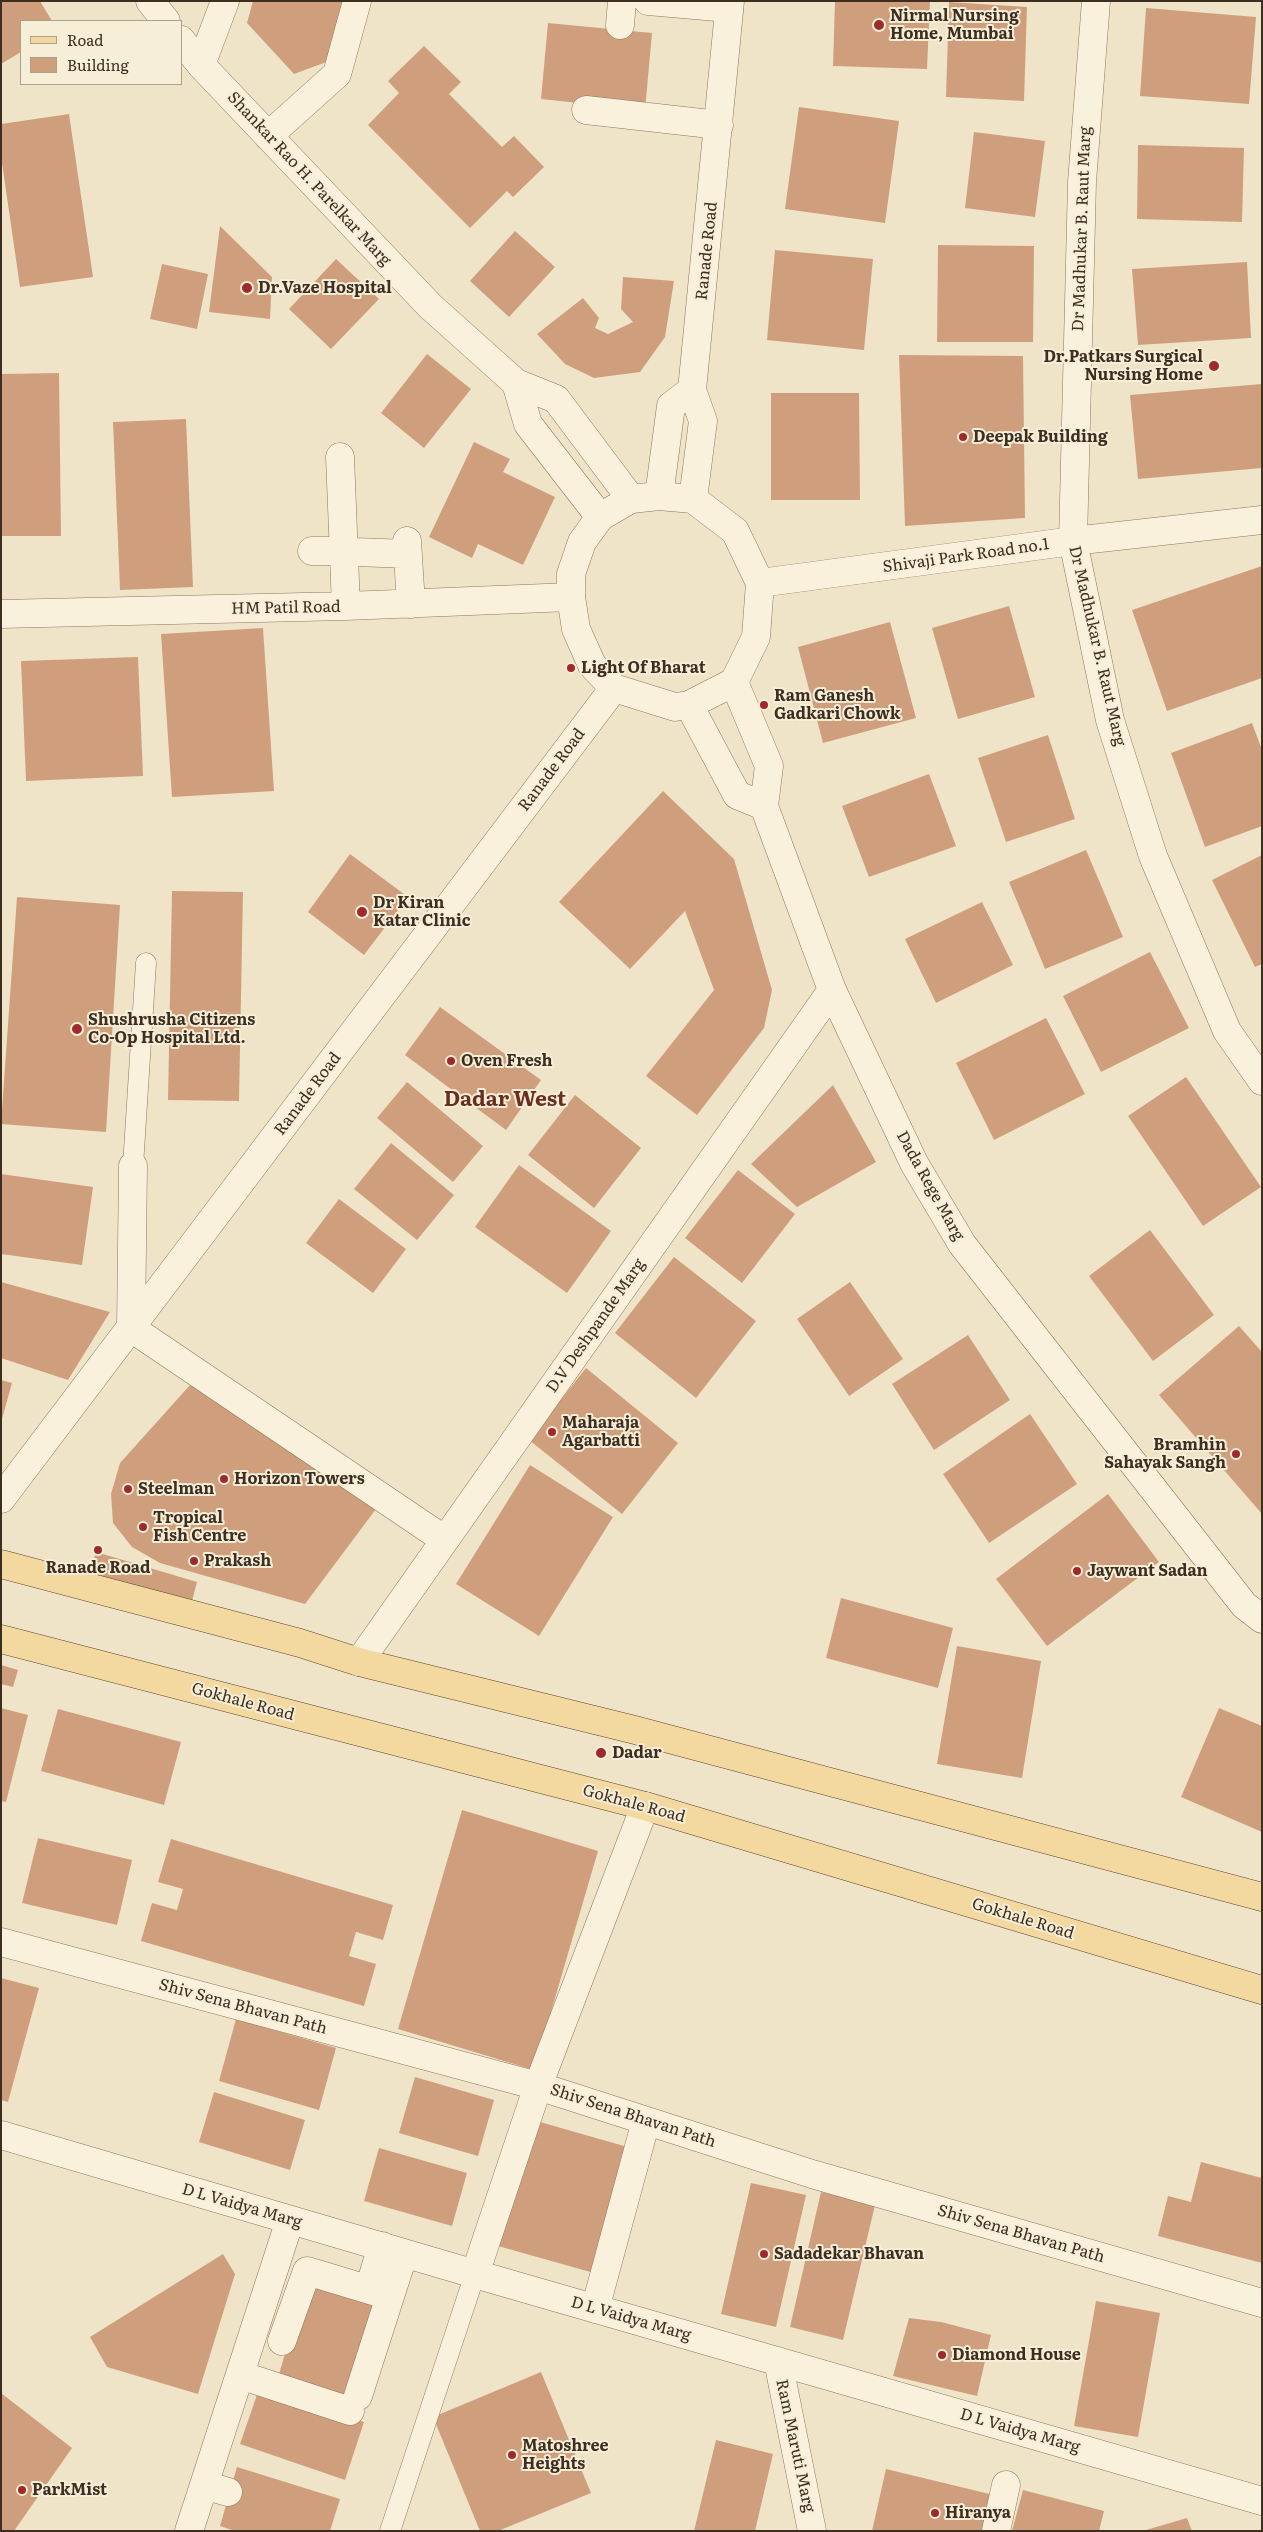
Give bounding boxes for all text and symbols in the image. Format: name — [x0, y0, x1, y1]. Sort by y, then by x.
place label: Nirmal Nursing Home, Mumbai — [890, 6, 1019, 44]
marker: Nirmal Nursing Home, Mumbai — [872, 18, 886, 32]
legend — [20, 20, 182, 85]
text: Road — [67, 28, 103, 51]
text: Building — [67, 53, 129, 76]
street label: Shankar Rao H. Parelkar Marg — [223, 88, 395, 270]
street label: Dr Madhukar B. Raut Marg — [1069, 126, 1095, 332]
street label: Ranade Road — [692, 201, 722, 301]
place label: Dr.Vaze Hospital — [258, 278, 392, 298]
marker: Dr.Vaze Hospital — [240, 281, 254, 295]
place label: Dr.Patkars Surgical Nursing Home — [1043, 347, 1203, 385]
marker: Dr.Patkars Surgical Nursing Home — [1207, 359, 1221, 373]
place label: Deepak Building — [973, 427, 1108, 447]
marker: Deepak Building — [957, 431, 969, 443]
street label: Shivaji Park Road no.1 — [882, 535, 1050, 577]
street label: Dr Madhukar B. Raut Marg — [1065, 544, 1129, 748]
street label: HM Patil Road — [231, 597, 341, 619]
place label: Light Of Bharat — [581, 658, 706, 678]
marker: Light Of Bharat — [565, 662, 577, 674]
place label: Ram Ganesh Gadkari Chowk — [774, 686, 900, 724]
marker: Ram Ganesh Gadkari Chowk — [758, 699, 770, 711]
street label: Ranade Road — [515, 725, 589, 815]
place label: Dr Kiran Katar Clinic — [373, 893, 471, 931]
marker: Dr Kiran Katar Clinic — [355, 905, 369, 919]
place label: Shushrusha Citizens Co-Op Hospital Ltd. — [88, 1010, 255, 1048]
marker: Shushrusha Citizens Co-Op Hospital Ltd. — [70, 1022, 84, 1036]
street label: Ranade Road — [271, 1049, 345, 1139]
place label: Oven Fresh — [461, 1051, 553, 1071]
marker: Oven Fresh — [445, 1055, 457, 1067]
district label: Dadar West — [444, 1087, 566, 1113]
street label: Dada Rege Marg — [892, 1128, 968, 1244]
street label: D.V Deshpande Marg — [542, 1255, 650, 1397]
place label: Maharaja Agarbatti — [562, 1413, 640, 1451]
marker: Maharaja Agarbatti — [546, 1426, 558, 1438]
place label: Bramhin Sahayak Sangh — [1104, 1435, 1226, 1473]
marker: Bramhin Sahayak Sangh — [1230, 1448, 1242, 1460]
place label: Horizon Towers — [234, 1469, 365, 1489]
marker: Horizon Towers — [218, 1473, 230, 1485]
place label: Steelman — [138, 1479, 214, 1499]
marker: Steelman — [122, 1483, 134, 1495]
place label: Tropical Fish Centre — [153, 1508, 246, 1546]
marker: Tropical Fish Centre — [137, 1521, 149, 1533]
marker: Ranade Road — [92, 1544, 104, 1556]
place label: Prakash — [204, 1551, 271, 1571]
marker: Prakash — [188, 1555, 200, 1567]
place label: Ranade Road — [45, 1558, 151, 1578]
place label: Jaywant Sadan — [1087, 1561, 1208, 1581]
marker: Jaywant Sadan — [1071, 1565, 1083, 1577]
street label: Gokhale Road — [189, 1679, 297, 1725]
place label: Dadar — [612, 1743, 662, 1763]
marker: Dadar — [594, 1746, 608, 1760]
street label: Gokhale Road — [580, 1781, 688, 1827]
street label: Gokhale Road — [970, 1894, 1076, 1944]
street label: Shiv Sena Bhavan Path — [157, 1975, 329, 2039]
street label: Shiv Sena Bhavan Path — [548, 2080, 718, 2152]
street label: D L Vaidya Marg — [180, 2180, 304, 2232]
street label: Shiv Sena Bhavan Path — [935, 2201, 1107, 2267]
place label: Sadadekar Bhavan — [774, 2244, 924, 2264]
marker: Sadadekar Bhavan — [758, 2248, 770, 2260]
street label: D L Vaidya Marg — [569, 2293, 693, 2345]
place label: Diamond House — [952, 2345, 1081, 2365]
marker: Diamond House — [936, 2349, 948, 2361]
street label: Ram Maruti Marg — [772, 2378, 818, 2514]
street label: D L Vaidya Marg — [958, 2405, 1082, 2457]
place label: Matoshree Heights — [522, 2436, 609, 2474]
marker: Matoshree Heights — [506, 2449, 518, 2461]
place label: ParkMist — [32, 2480, 107, 2500]
marker: ParkMist — [16, 2484, 28, 2496]
place label: Hiranya — [945, 2503, 1011, 2523]
marker: Hiranya — [929, 2507, 941, 2519]

